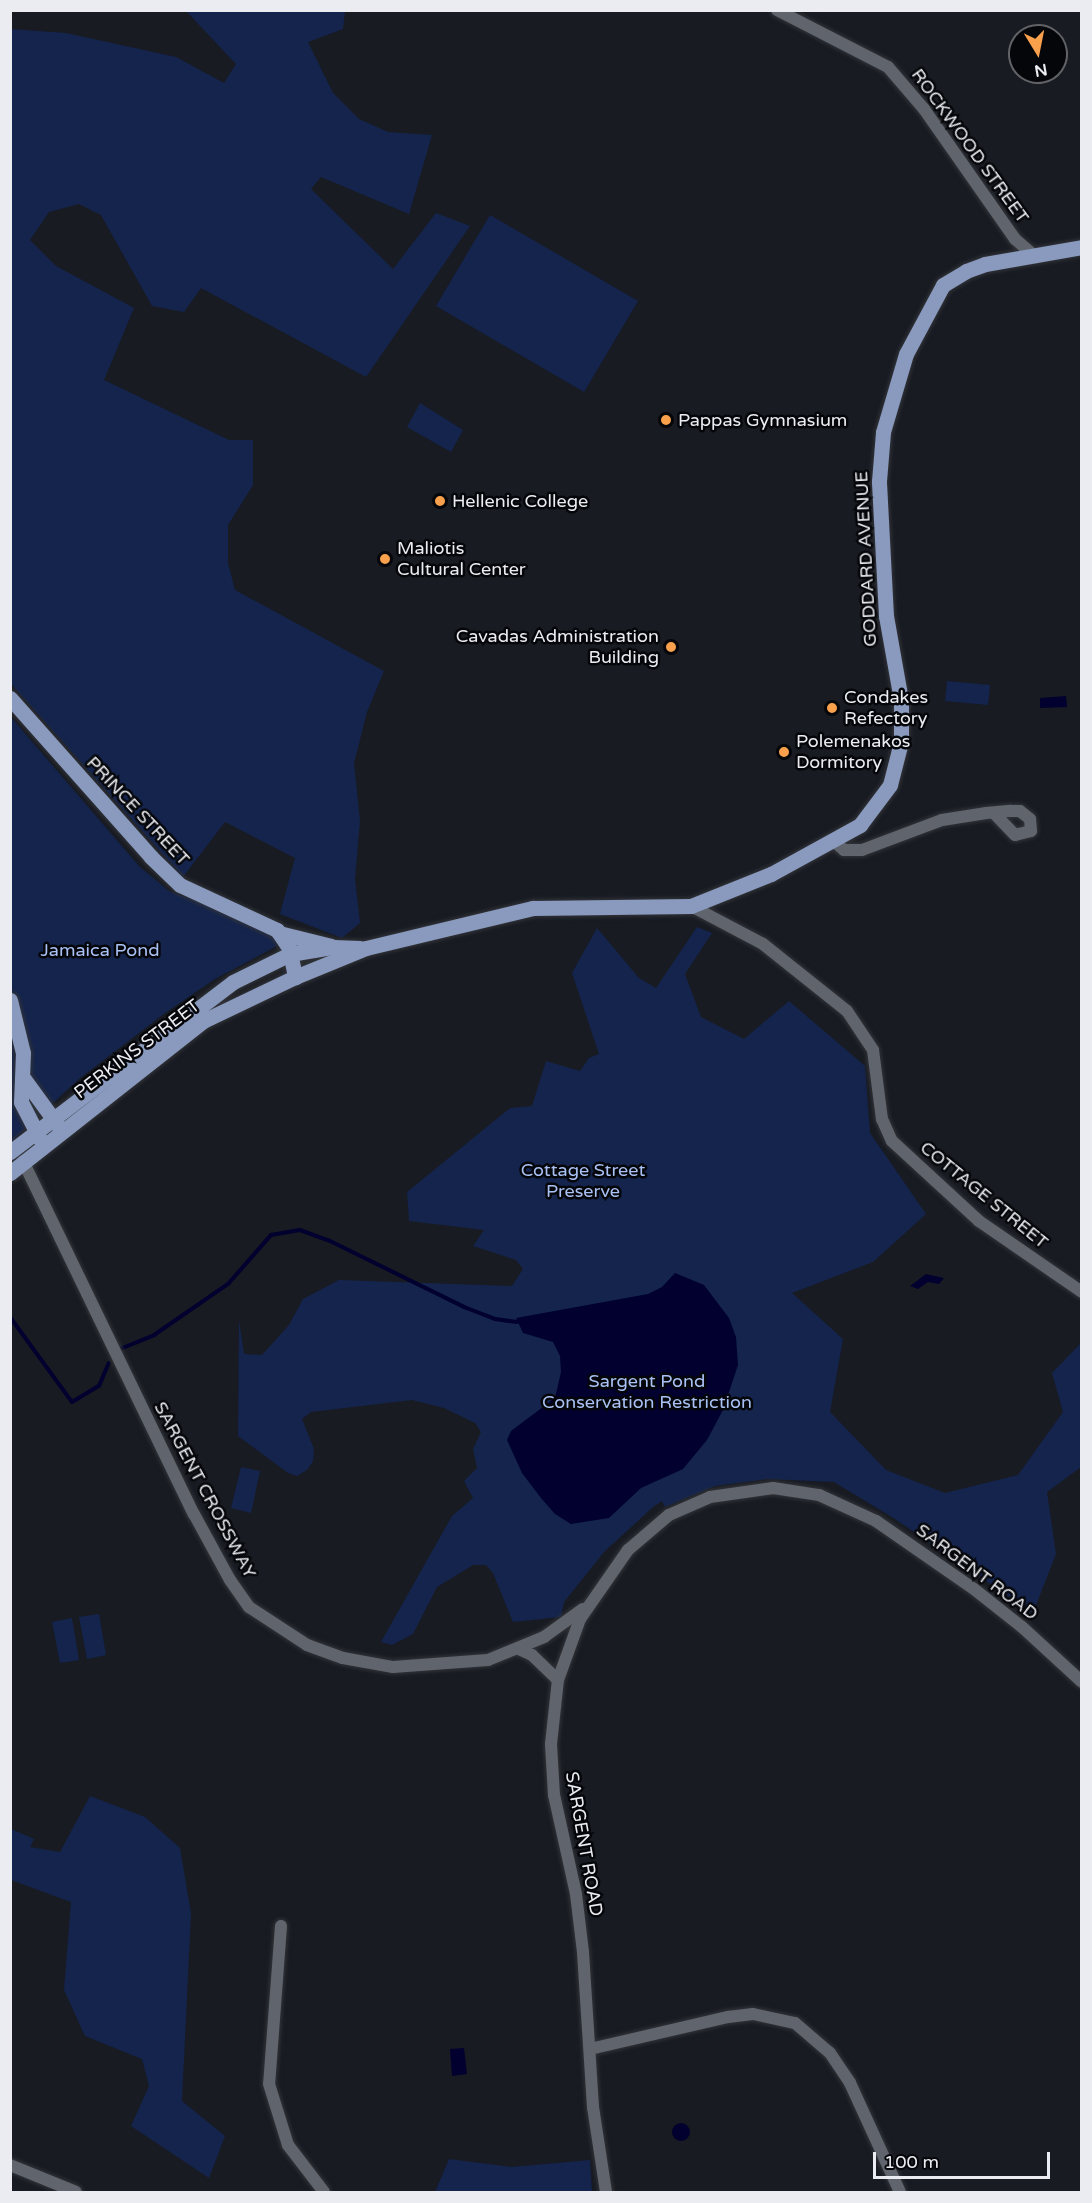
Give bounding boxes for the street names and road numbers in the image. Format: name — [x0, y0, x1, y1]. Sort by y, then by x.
street label: ROCKWOOD STREET — [907, 65, 1033, 227]
street label: GODDARD AVENUE — [851, 471, 881, 647]
street label: PRINCE STREET — [82, 752, 194, 870]
street label: PERKINS STREET — [70, 995, 204, 1103]
street label: COTTAGE STREET — [916, 1137, 1052, 1253]
street label: SARGENT CROSSWAY — [149, 1398, 261, 1582]
street label: SARGENT ROAD — [912, 1519, 1042, 1625]
street label: SARGENT ROAD — [561, 1770, 607, 1918]

